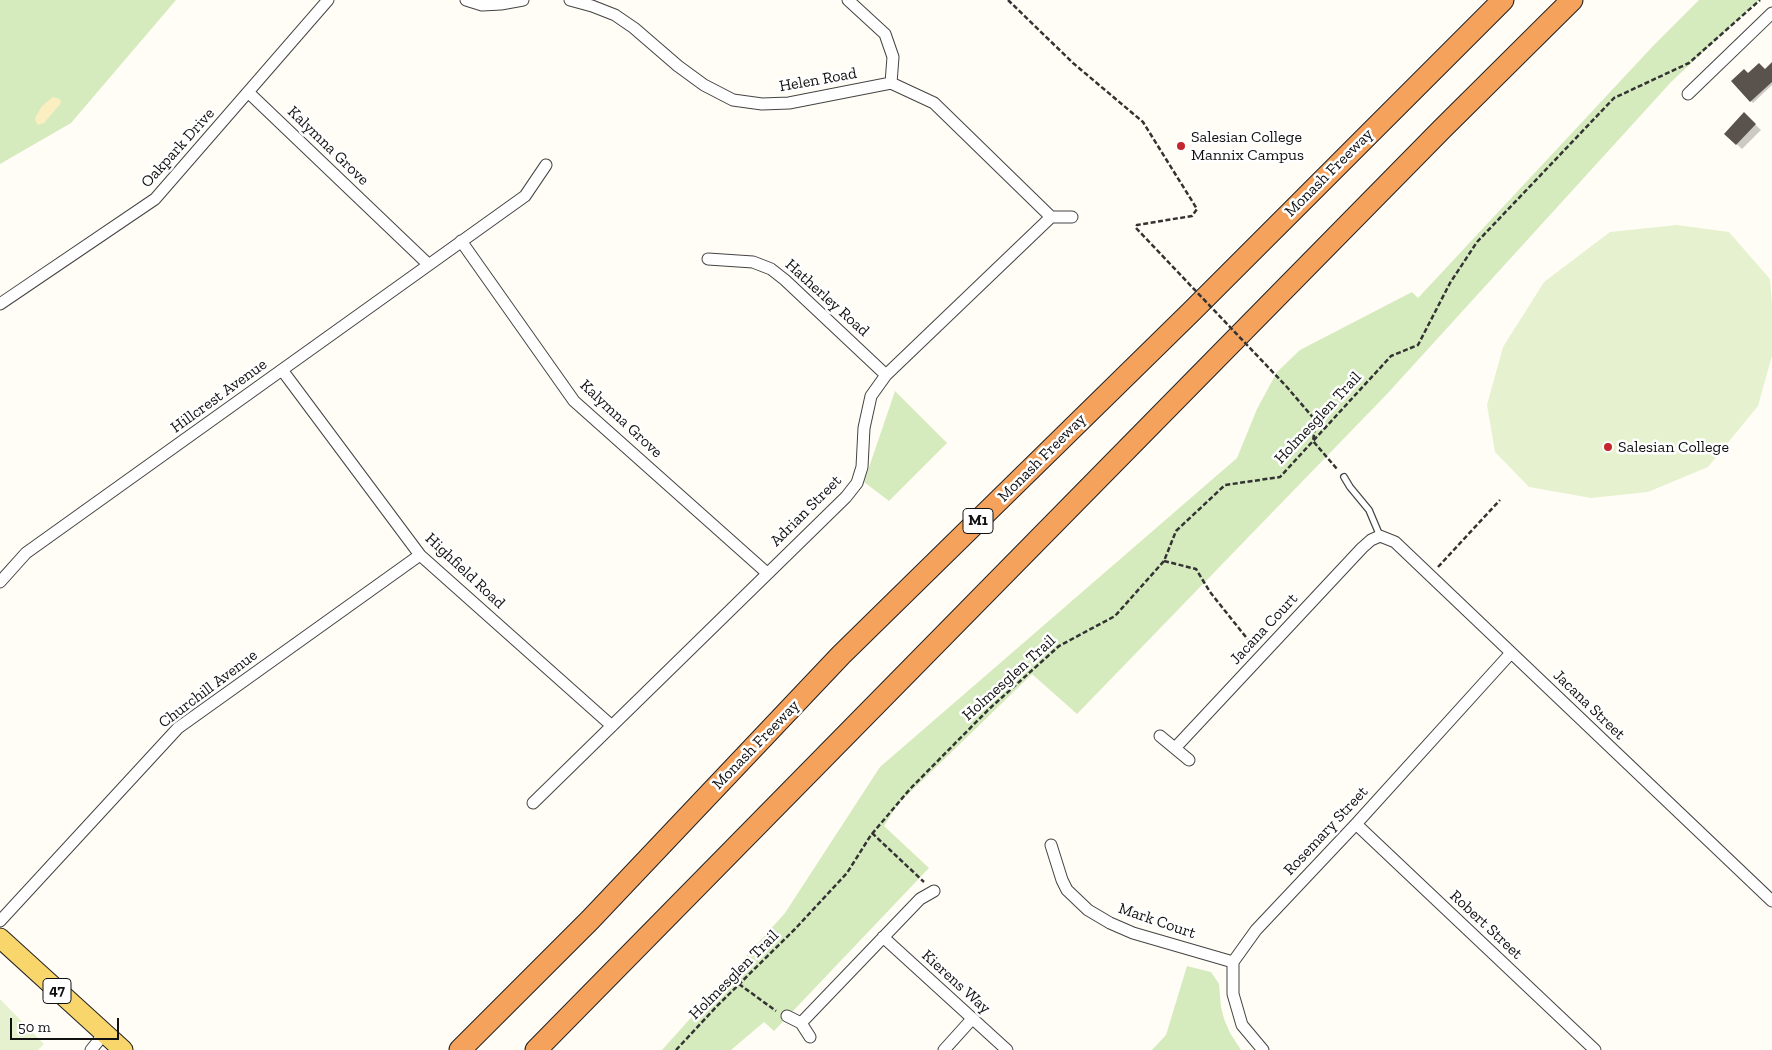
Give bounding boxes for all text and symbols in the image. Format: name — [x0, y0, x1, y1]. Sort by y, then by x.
street label: Helen Road — [778, 64, 858, 96]
street label: Kalymna Grove — [283, 102, 373, 190]
street label: Oakpark Drive — [137, 104, 219, 192]
street label: Monash Freeway — [1281, 125, 1377, 221]
place label: Salesian College Mannix Campus — [1191, 127, 1304, 165]
marker: Salesian College Mannix Campus — [1175, 140, 1187, 152]
street label: Hatherley Road — [781, 255, 873, 341]
street label: Hillcrest Avenue — [167, 355, 271, 437]
street label: Holmesglen Trail — [1270, 368, 1366, 468]
street label: Kalymna Grove — [576, 376, 666, 462]
street label: Monash Freeway — [994, 410, 1090, 506]
place label: Salesian College — [1618, 437, 1729, 457]
marker: Salesian College — [1602, 441, 1614, 453]
street label: Adrian Street — [766, 471, 846, 551]
road number: M1 — [963, 508, 993, 534]
street label: Highfield Road — [421, 529, 509, 613]
street label: Jacana Court — [1226, 589, 1302, 669]
street label: Holmesglen Trail — [958, 631, 1060, 725]
street label: Churchill Avenue — [155, 646, 261, 732]
street label: Jacana Street — [1549, 666, 1629, 744]
street label: Monash Freeway — [709, 696, 803, 794]
street label: Rosemary Street — [1280, 783, 1372, 879]
street label: Robert Street — [1446, 886, 1526, 964]
street label: Mark Court — [1116, 899, 1198, 943]
street label: Holmesglen Trail — [685, 926, 783, 1024]
street label: Kierens Way — [918, 946, 994, 1018]
road number: 47 — [43, 978, 71, 1004]
scale bar — [12, 1008, 121, 1040]
text: 50 m — [18, 1018, 51, 1036]

